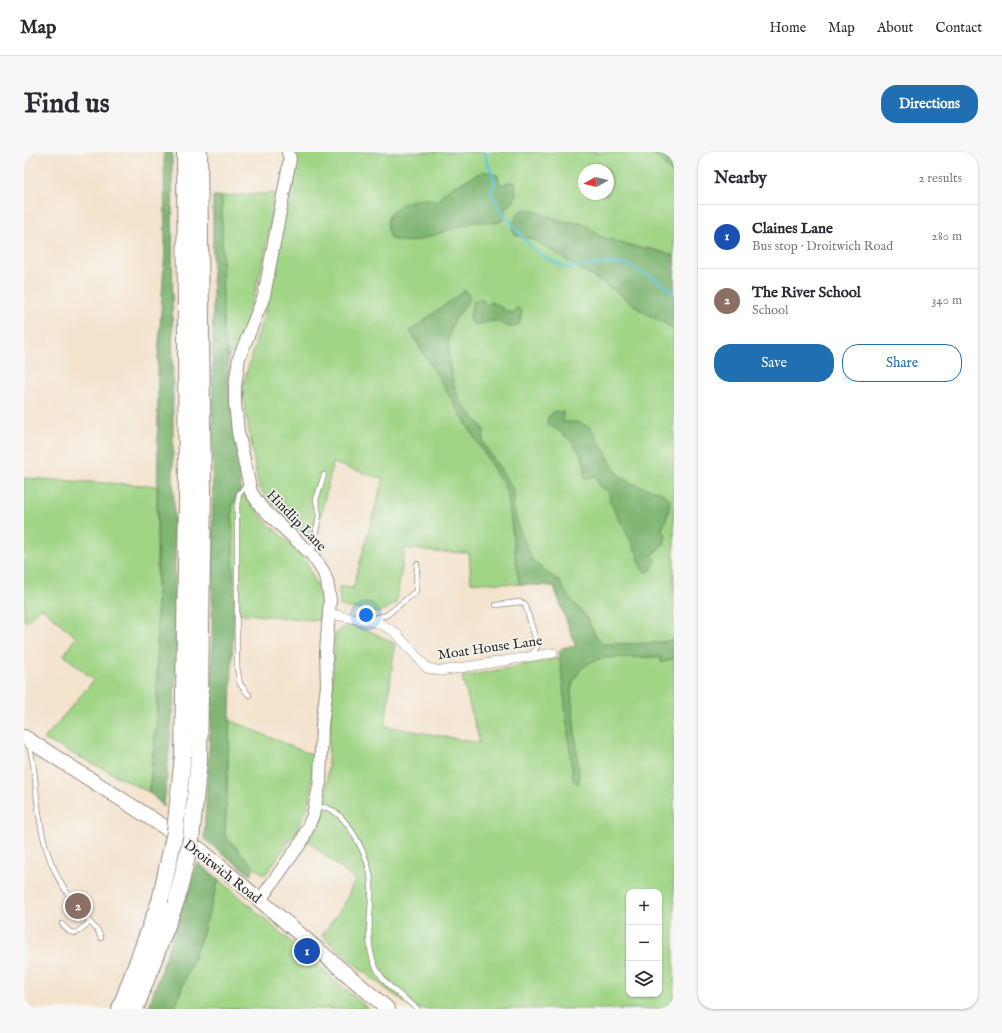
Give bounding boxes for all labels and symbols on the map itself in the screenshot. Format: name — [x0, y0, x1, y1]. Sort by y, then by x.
north arrow — [578, 164, 614, 200]
street label: Hindlip Lane — [262, 486, 331, 556]
your location — [356, 605, 376, 625]
street label: Moat House Lane — [437, 632, 544, 664]
street label: Droitwich Road — [180, 836, 265, 908]
pin: 2 — [65, 891, 91, 921]
pin: 1 — [294, 936, 320, 966]

